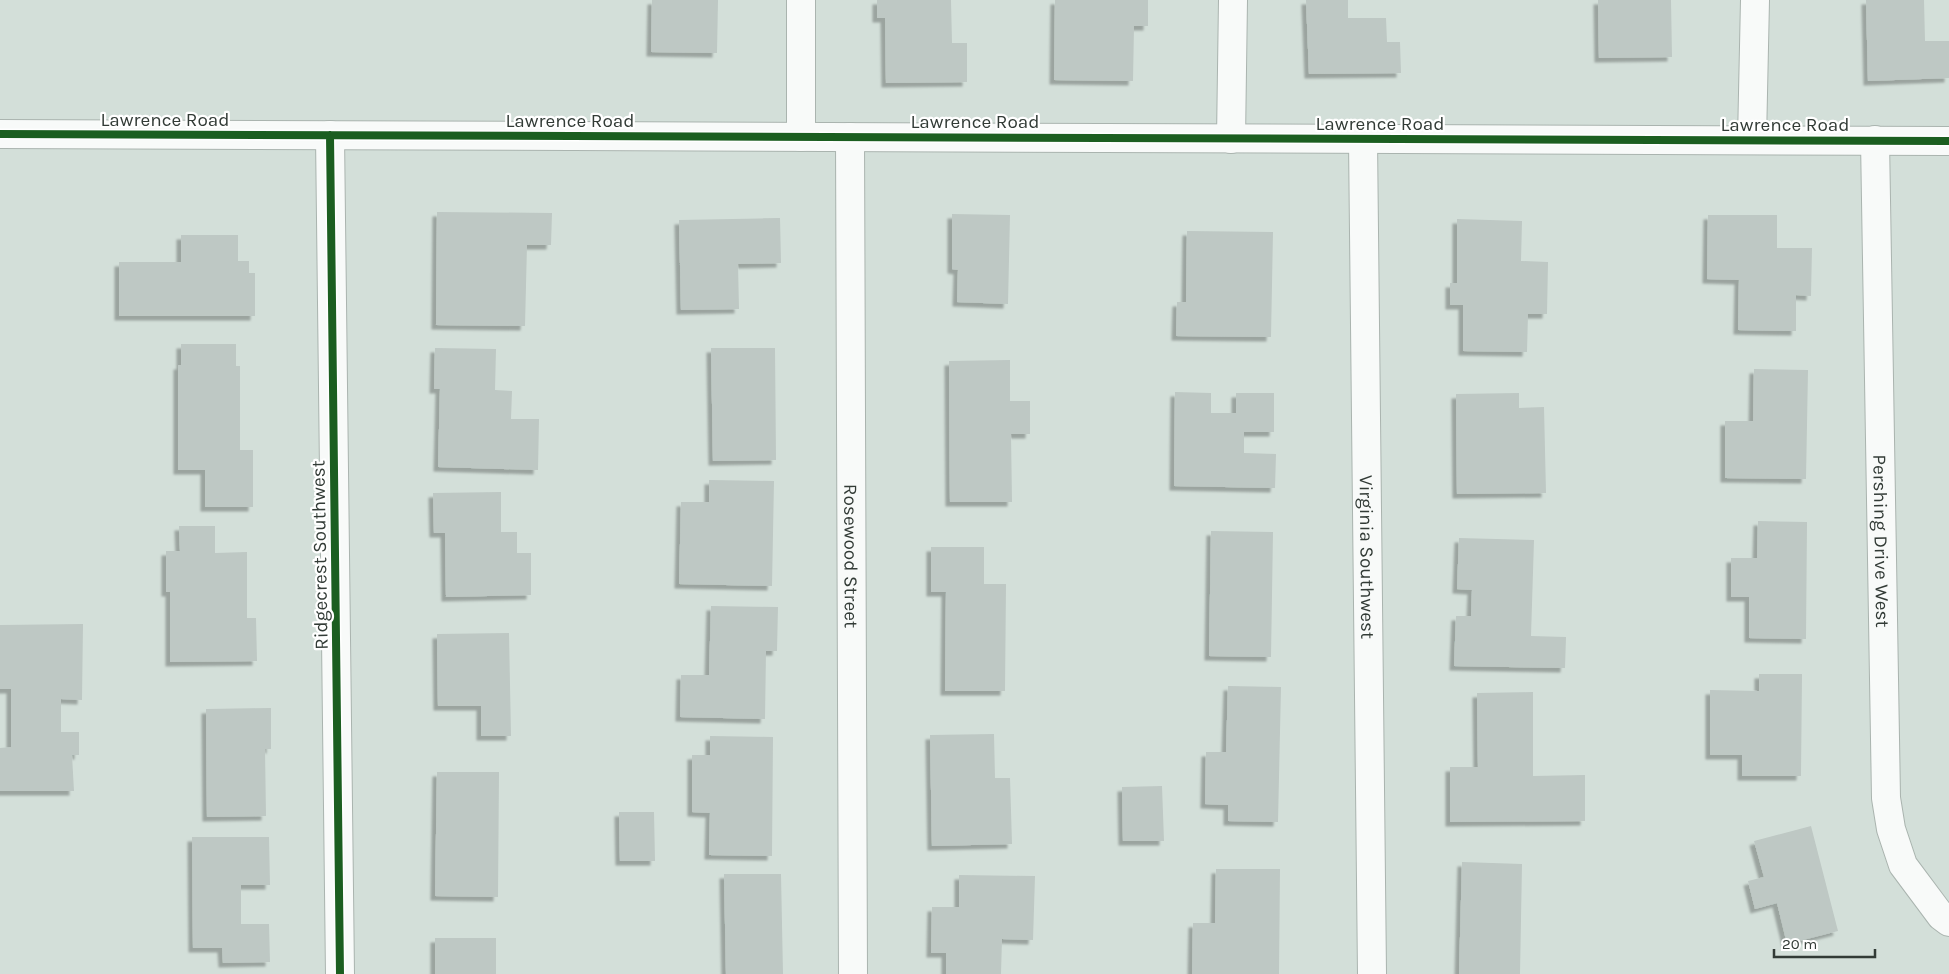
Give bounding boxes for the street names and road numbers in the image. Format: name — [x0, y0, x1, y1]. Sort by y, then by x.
street label: Lawrence Road — [100, 109, 230, 131]
street label: Lawrence Road — [505, 110, 635, 132]
street label: Lawrence Road — [910, 111, 1040, 133]
street label: Lawrence Road — [1315, 113, 1445, 135]
street label: Lawrence Road — [1720, 114, 1850, 136]
street label: Pershing Drive West — [1868, 454, 1893, 628]
street label: Ridgecrest Southwest — [307, 460, 333, 650]
street label: Virginia Southwest — [1355, 475, 1378, 639]
street label: Rosewood Street — [839, 484, 862, 628]

